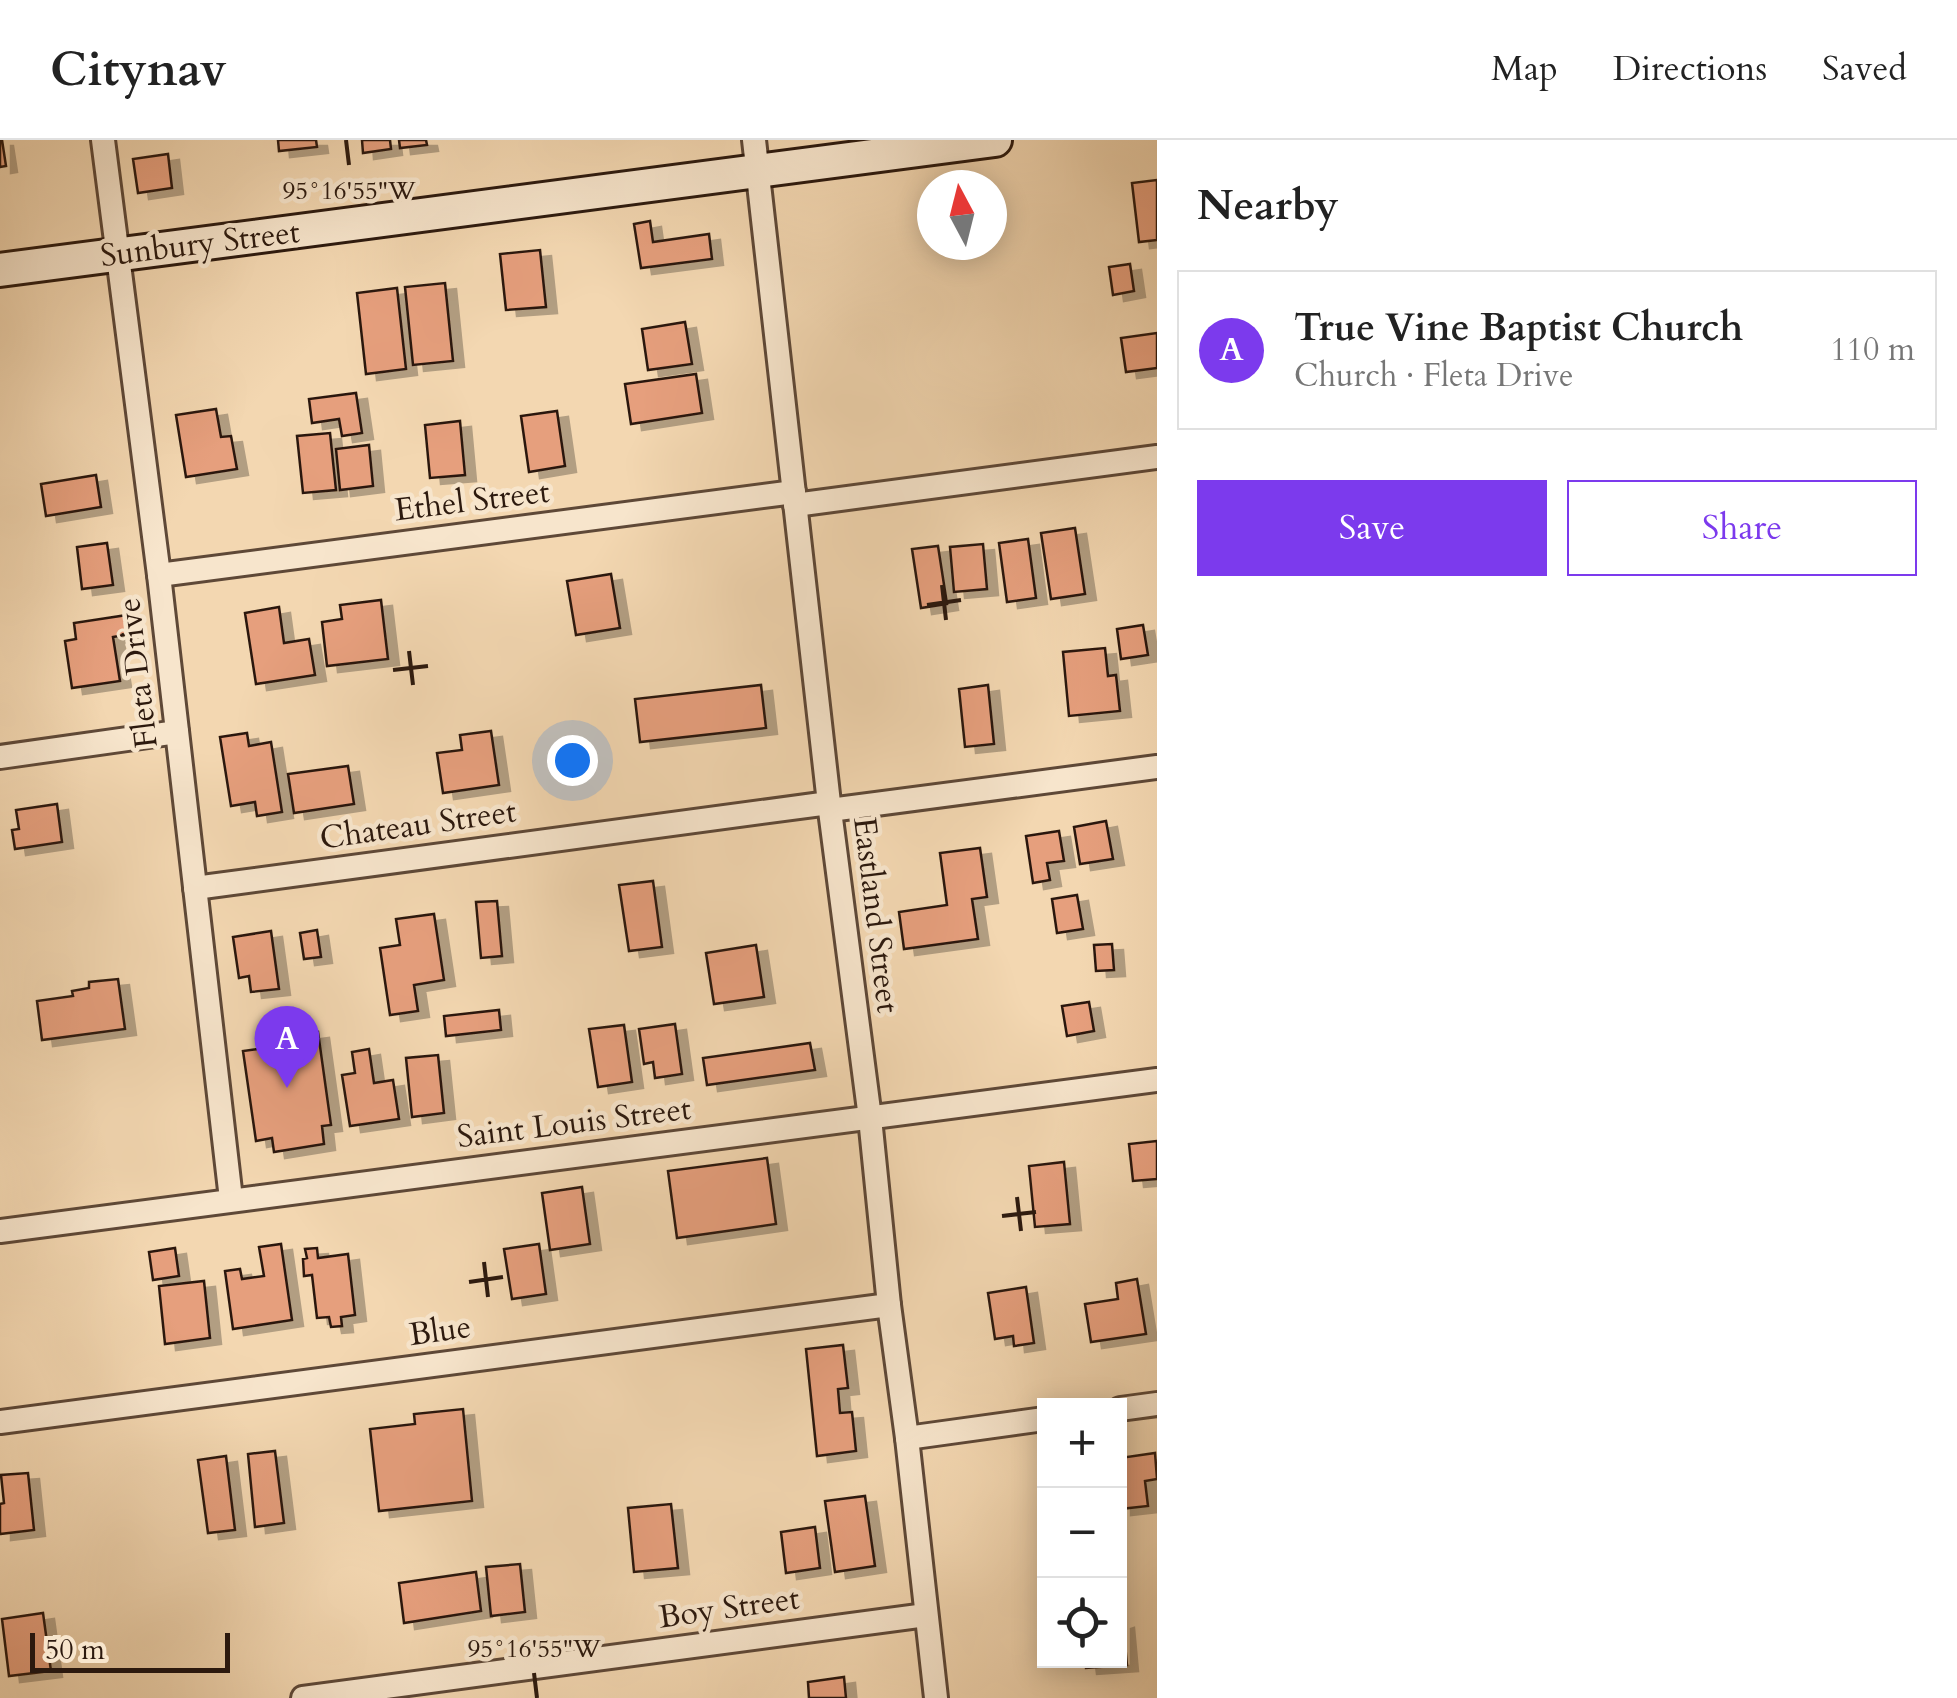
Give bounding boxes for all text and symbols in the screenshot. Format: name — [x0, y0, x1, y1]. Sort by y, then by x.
text: Citynav — [50, 37, 226, 102]
text: Map — [1491, 45, 1558, 93]
text: Directions — [1613, 45, 1767, 93]
text: Saved — [1822, 45, 1907, 93]
north arrow — [917, 170, 1007, 260]
text: 95°16'55"W — [282, 174, 416, 208]
text: Nearby — [1197, 177, 1339, 234]
street label: Sunbury Street — [98, 210, 302, 278]
text: True Vine Baptist Church — [1294, 302, 1743, 354]
text: A — [1219, 328, 1244, 372]
text: 110 m — [1830, 328, 1915, 372]
text: Church · Fleta Drive — [1294, 354, 1574, 398]
street label: Ethel Street — [392, 470, 552, 532]
button: Save — [1197, 480, 1547, 576]
button: Share — [1567, 480, 1917, 576]
street label: Fleta Drive — [107, 595, 169, 751]
your location — [547, 735, 598, 786]
street label: Chateau Street — [317, 789, 519, 861]
street label: Eastland Street — [842, 814, 910, 1016]
pin: A — [254, 1006, 320, 1088]
street label: Saint Louis Street — [455, 1087, 693, 1159]
street label: Blue — [406, 1305, 474, 1357]
map controls — [1037, 1398, 1127, 1668]
button: + — [1037, 1398, 1127, 1488]
button: − — [1037, 1488, 1127, 1578]
street label: Boy Street — [656, 1576, 802, 1640]
button: locate — [1037, 1578, 1127, 1668]
scale bar — [30, 1628, 230, 1672]
text: 50 m — [45, 1631, 105, 1669]
text: 95°16'55"W — [467, 1632, 601, 1666]

